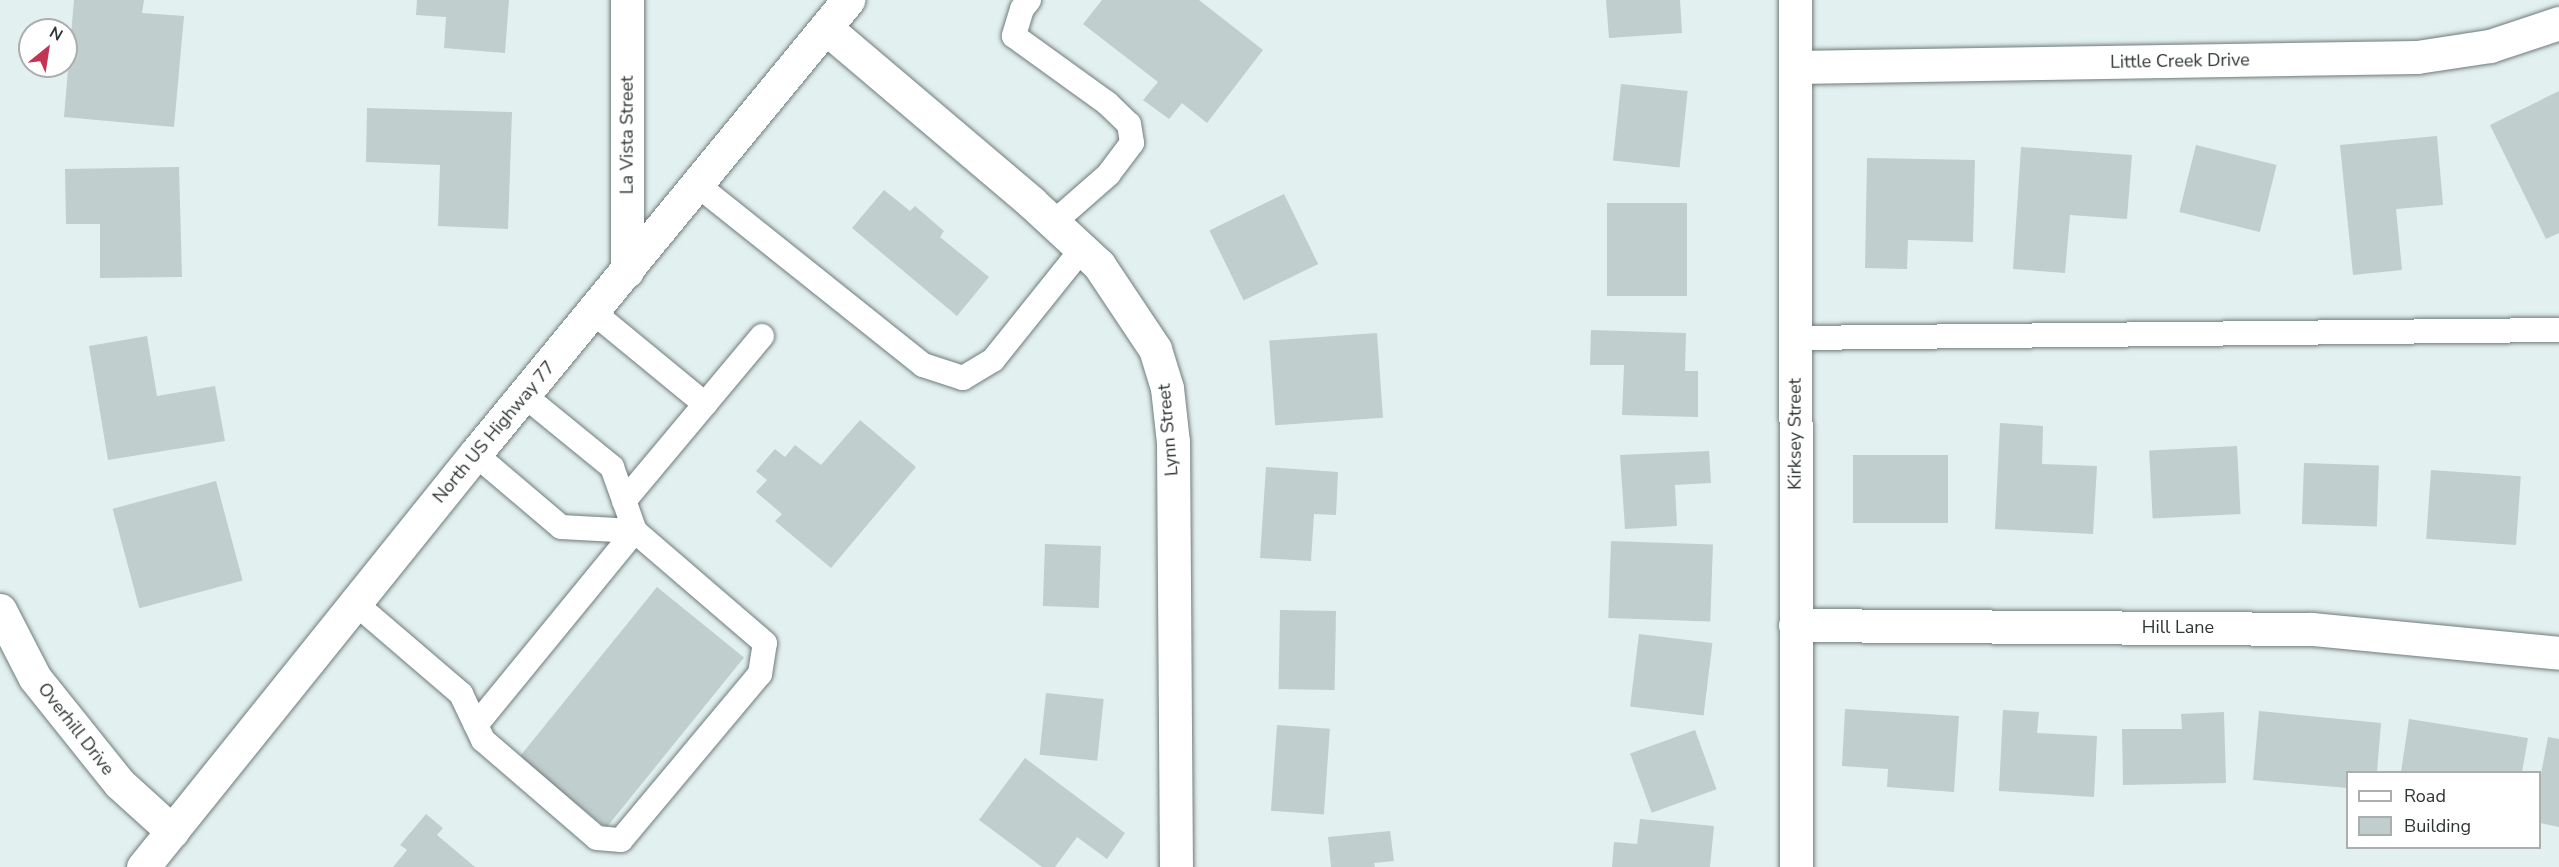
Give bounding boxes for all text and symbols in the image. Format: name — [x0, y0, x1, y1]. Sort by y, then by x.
north arrow — [18, 18, 78, 78]
text: N — [45, 22, 67, 47]
street label: Little Creek Drive — [2110, 49, 2250, 73]
street label: La Vista Street — [616, 76, 638, 194]
street label: North US Highway 77 — [428, 357, 560, 507]
street label: Kirksey Street — [1784, 378, 1806, 490]
street label: Lynn Street — [1153, 383, 1183, 477]
street label: Hill Lane — [2142, 616, 2214, 638]
street label: Overhill Drive — [33, 678, 119, 780]
legend — [2346, 771, 2541, 849]
text: Road — [2404, 784, 2446, 808]
text: Building — [2404, 814, 2471, 838]

